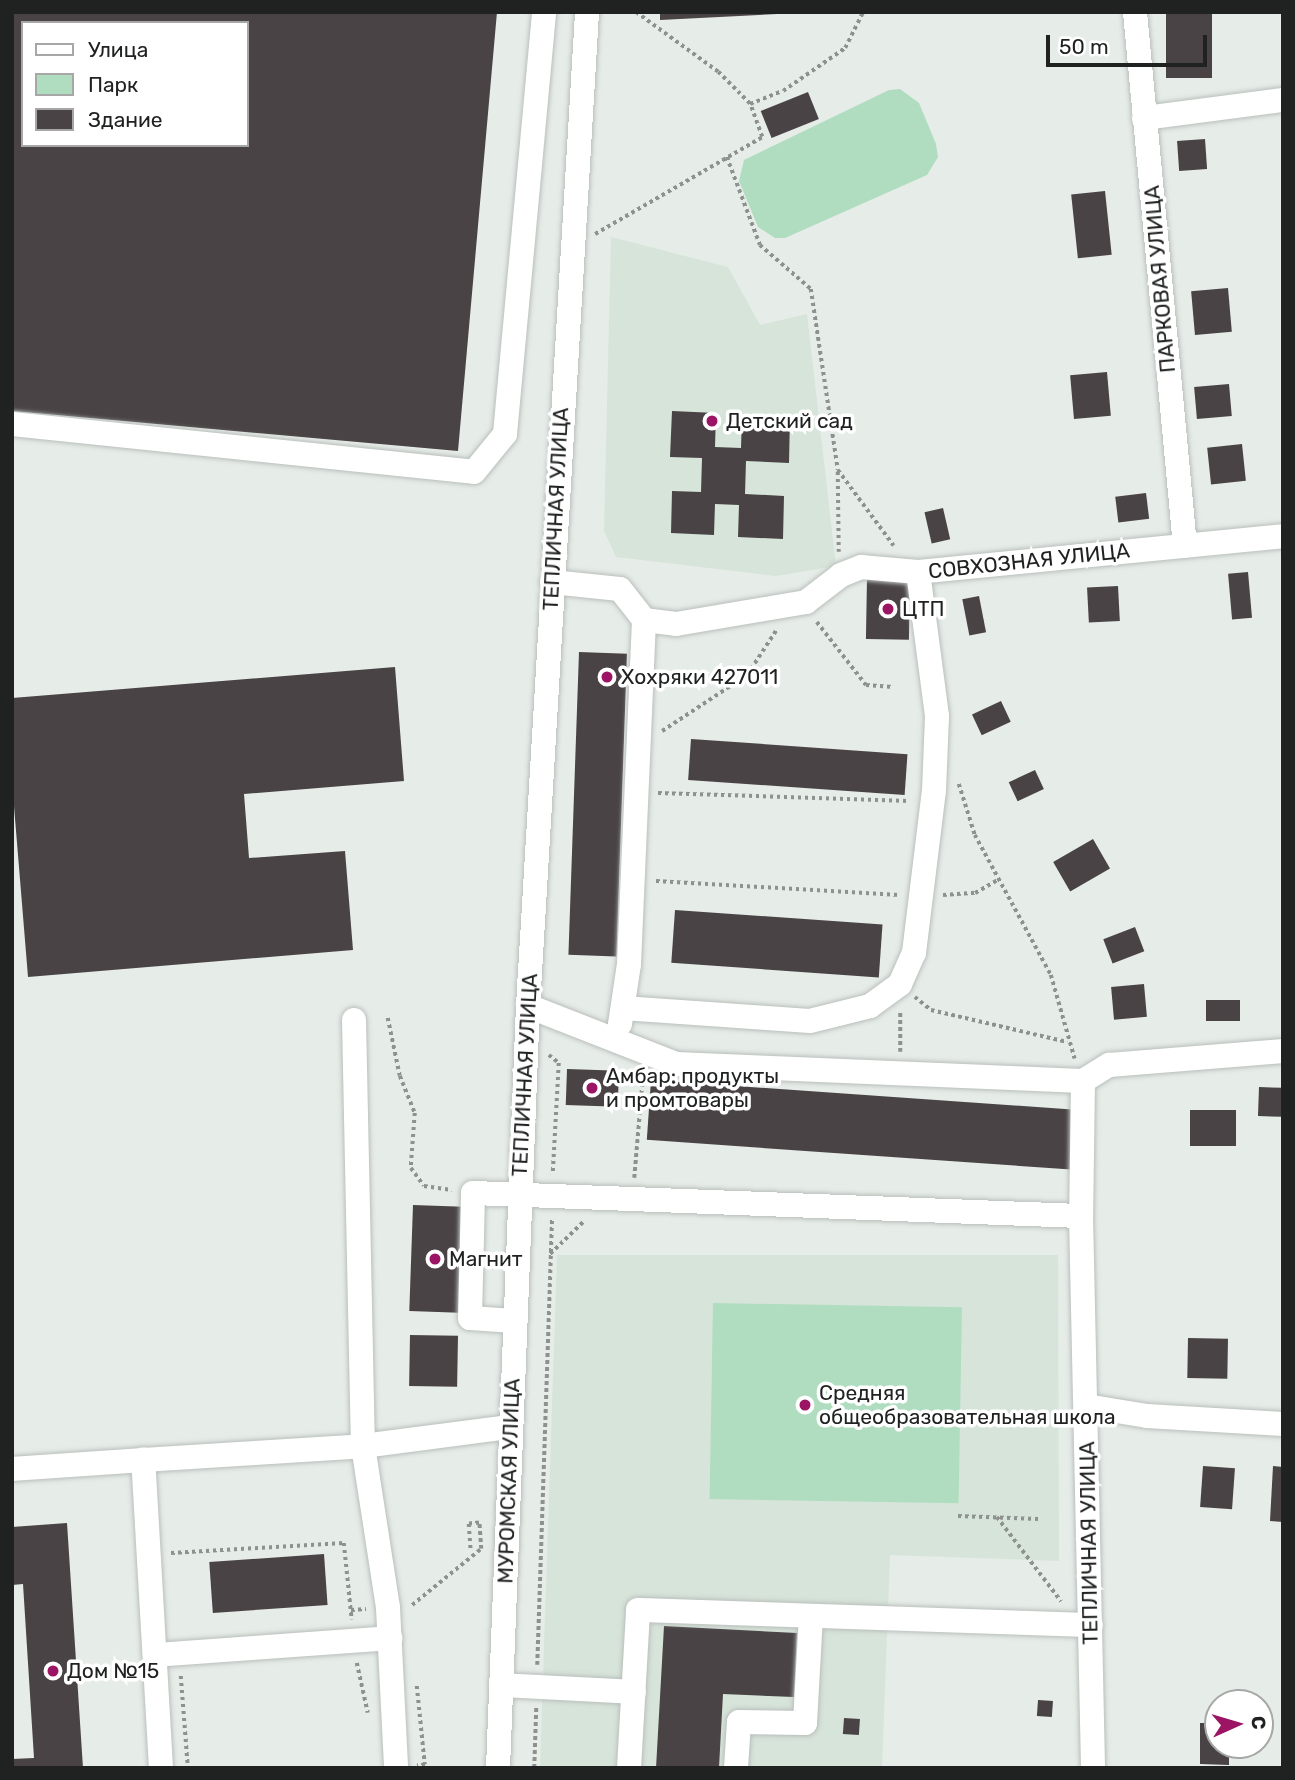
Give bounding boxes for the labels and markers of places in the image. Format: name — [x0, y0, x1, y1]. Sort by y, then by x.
place label: Детский сад — [726, 408, 853, 434]
marker: Детский сад — [704, 413, 720, 429]
place label: ЦТП — [902, 596, 945, 622]
marker: ЦТП — [880, 601, 896, 617]
place label: Хохряки 427011 — [621, 664, 778, 690]
marker: Хохряки 427011 — [599, 669, 615, 685]
place label: Амбар: продукты и промтовары — [606, 1063, 779, 1113]
marker: Амбар: продукты и промтовары — [584, 1080, 600, 1096]
place label: Магнит — [449, 1246, 523, 1272]
marker: Магнит — [427, 1251, 443, 1267]
place label: Средняя общеобразовательная школа — [819, 1380, 1116, 1430]
marker: Средняя общеобразовательная школа — [797, 1397, 813, 1413]
place label: Дом №15 — [67, 1658, 159, 1684]
marker: Дом №15 — [45, 1663, 61, 1679]

